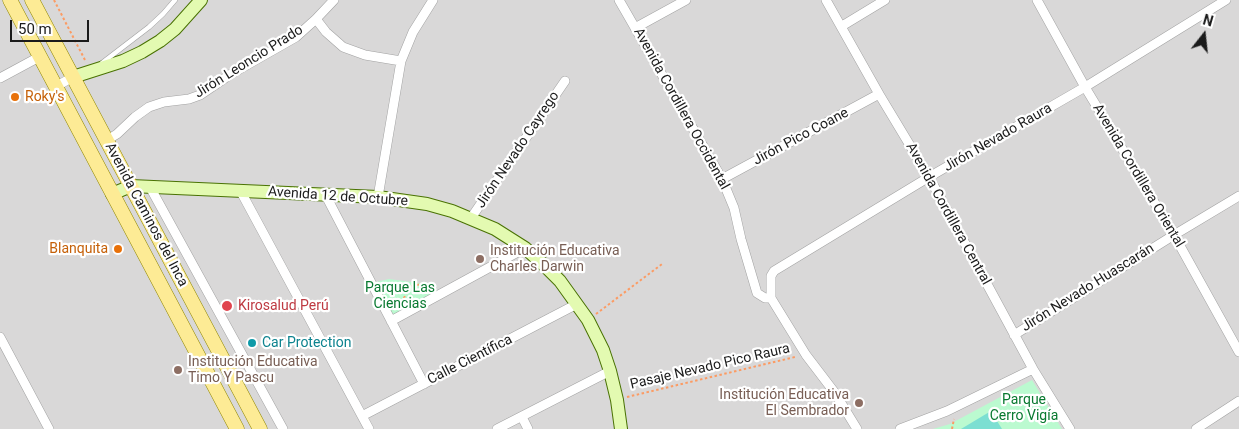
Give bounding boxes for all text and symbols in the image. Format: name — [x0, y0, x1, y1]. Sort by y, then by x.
scale bar — [12, 10, 91, 42]
north arrow — [1179, 10, 1229, 60]
text: N — [1201, 12, 1215, 30]
text: 50 m — [18, 20, 52, 38]
street label: Jirón Leoncio Prado — [192, 22, 306, 102]
street label: Avenida Cordillera Occidental — [629, 25, 733, 193]
place label: Roky's — [25, 89, 65, 105]
street label: Jirón Nevado Cayrego — [473, 89, 563, 211]
marker: Roky's — [9, 91, 21, 103]
street label: Jirón Nevado Raura — [941, 100, 1055, 176]
street label: Avenida Cordillera Oriental — [1088, 101, 1188, 251]
street label: Jirón Pico Coane — [750, 105, 852, 169]
street label: Avenida Caminos del Inca — [101, 140, 191, 290]
street label: Avenida Cordillera Central — [902, 140, 994, 288]
street label: Avenida 12 de Octubre — [267, 184, 409, 210]
street label: Jirón Nevado Huascarán — [1019, 240, 1157, 336]
place label: Blanquita — [49, 241, 108, 257]
marker: Blanquita — [112, 243, 124, 255]
place label: Institución Educativa Charles Darwin — [490, 243, 620, 276]
marker: Institución Educativa Charles Darwin — [474, 253, 486, 265]
park label: Parque Las Ciencias — [365, 280, 435, 312]
place label: Kirosalud Perú — [238, 298, 329, 314]
marker: Kirosalud Perú — [220, 299, 234, 313]
street label: Calle Científica — [425, 331, 515, 389]
place label: Car Protection — [262, 335, 351, 351]
marker: Car Protection — [246, 337, 258, 349]
street label: Pasaje Nevado Pico Raura — [628, 340, 792, 394]
place label: Institución Educativa Timo Y Pascu — [188, 354, 318, 387]
marker: Institución Educativa Timo Y Pascu — [172, 364, 184, 376]
place label: Institución Educativa El Sembrador — [719, 387, 849, 420]
park label: Parque Cerro Vigía — [990, 392, 1058, 424]
marker: Institución Educativa El Sembrador — [853, 397, 865, 409]

